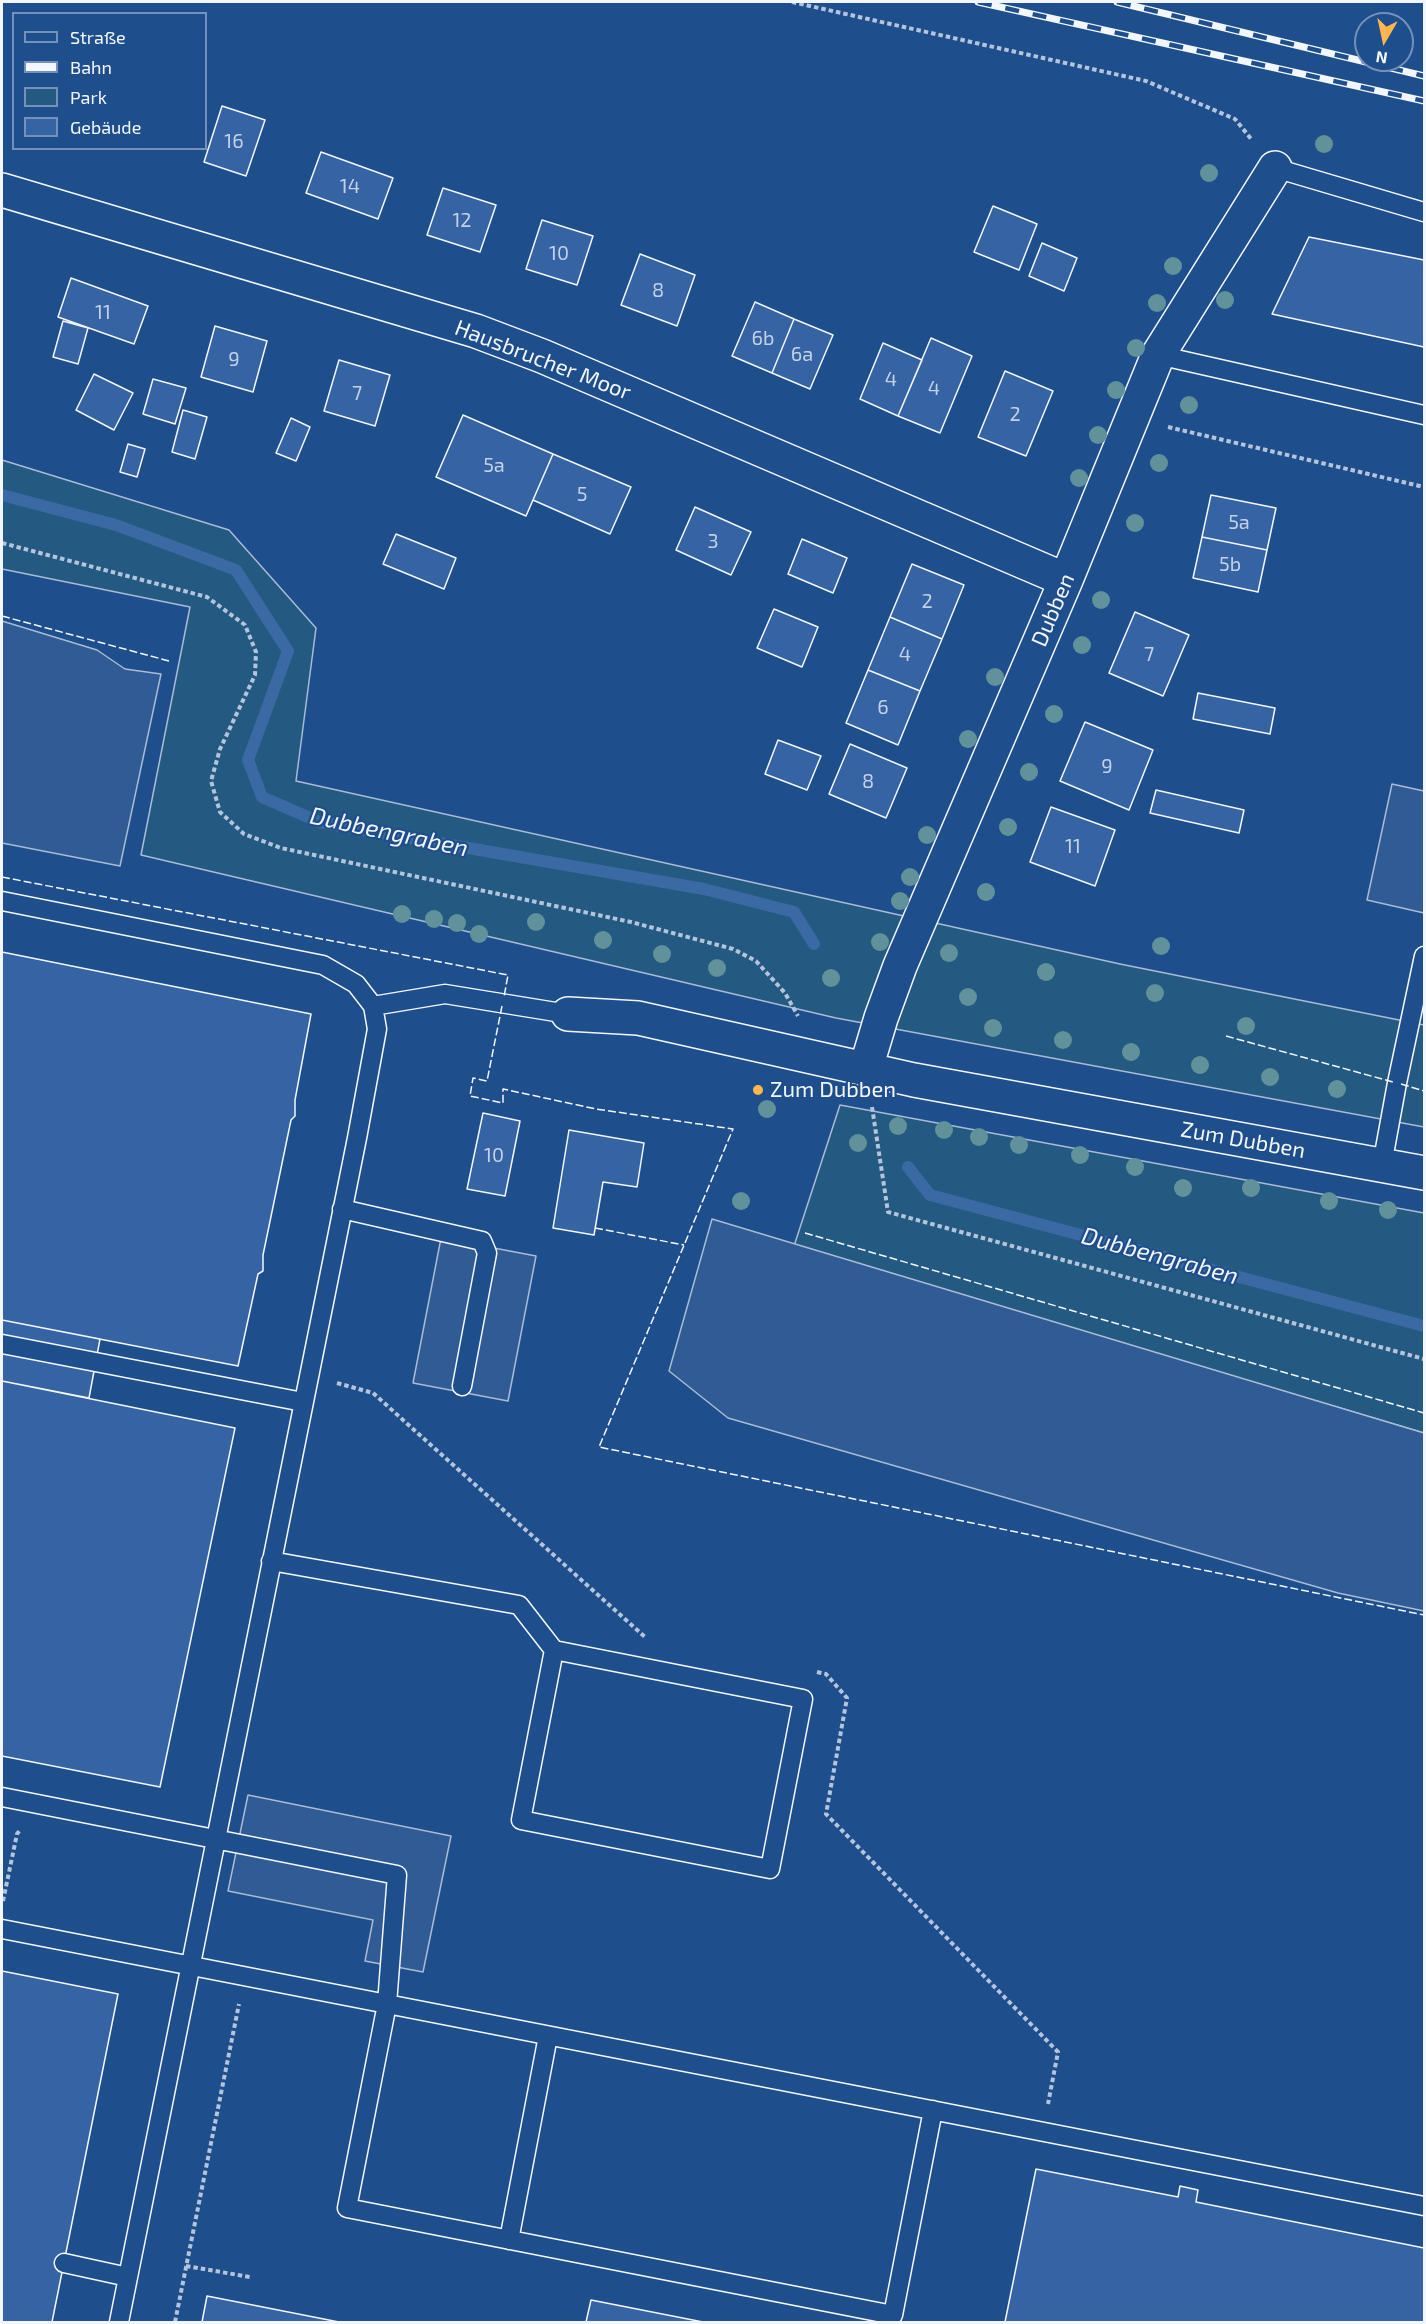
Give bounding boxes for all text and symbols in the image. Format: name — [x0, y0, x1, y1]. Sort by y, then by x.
legend — [12, 12, 207, 150]
north arrow — [1354, 12, 1414, 72]
text: Straße — [70, 26, 126, 48]
text: N — [1374, 48, 1389, 69]
text: Bahn — [70, 56, 112, 78]
text: Park — [70, 86, 107, 108]
text: Gebäude — [70, 116, 141, 138]
house number: 16 — [224, 129, 244, 153]
house number: 14 — [340, 174, 360, 198]
house number: 12 — [452, 208, 472, 232]
house number: 10 — [549, 241, 569, 265]
house number: 8 — [652, 278, 664, 302]
house number: 11 — [95, 300, 111, 324]
street label: Hausbrucher Moor — [451, 314, 635, 406]
house number: 6b — [752, 326, 774, 350]
house number: 6a — [791, 342, 813, 366]
house number: 9 — [228, 347, 240, 371]
house number: 4 — [885, 367, 897, 391]
house number: 4 — [928, 376, 940, 400]
house number: 7 — [352, 381, 362, 405]
house number: 2 — [1009, 402, 1021, 426]
house number: 5a — [483, 453, 505, 477]
house number: 5 — [577, 482, 587, 506]
house number: 5a — [1228, 510, 1250, 534]
house number: 3 — [707, 529, 719, 553]
house number: 5b — [1219, 552, 1241, 576]
street label: Dubben — [1026, 569, 1080, 651]
house number: 2 — [921, 589, 933, 613]
house number: 4 — [899, 642, 911, 666]
house number: 7 — [1144, 642, 1154, 666]
house number: 6 — [877, 695, 889, 719]
house number: 9 — [1101, 754, 1113, 778]
house number: 8 — [862, 769, 874, 793]
water label: Dubbengraben — [307, 801, 471, 863]
house number: 11 — [1065, 834, 1081, 858]
place label: Zum Dubben — [770, 1077, 896, 1103]
marker: Zum Dubben — [751, 1083, 765, 1097]
street label: Zum Dubben — [1179, 1116, 1307, 1164]
house number: 10 — [484, 1143, 504, 1167]
water label: Dubbengraben — [1078, 1221, 1242, 1291]

